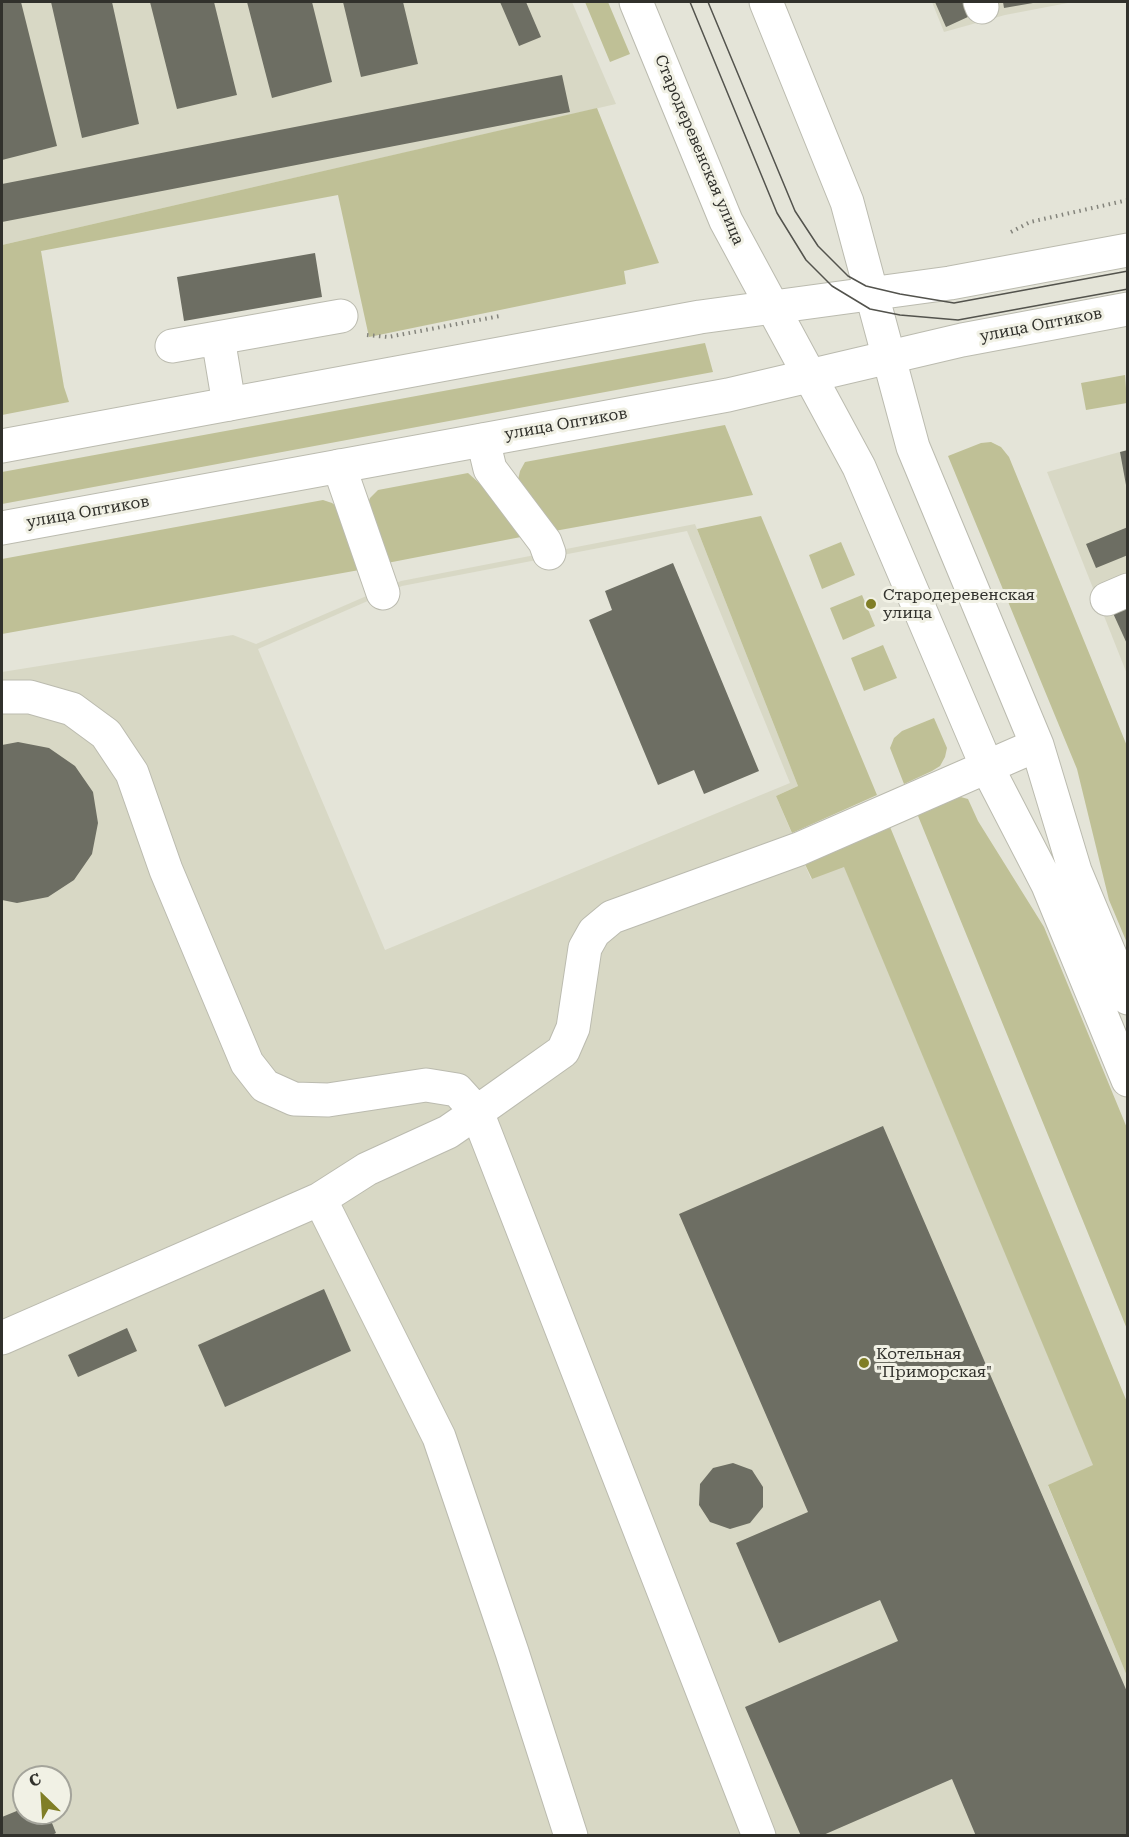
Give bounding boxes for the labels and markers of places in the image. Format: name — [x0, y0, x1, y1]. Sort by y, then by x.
place label: Стародеревенская улица — [883, 585, 1035, 623]
marker: Стародеревенская улица — [864, 597, 878, 611]
place label: Котельная "Приморская" — [876, 1344, 992, 1382]
marker: Котельная "Приморская" — [857, 1356, 871, 1370]

